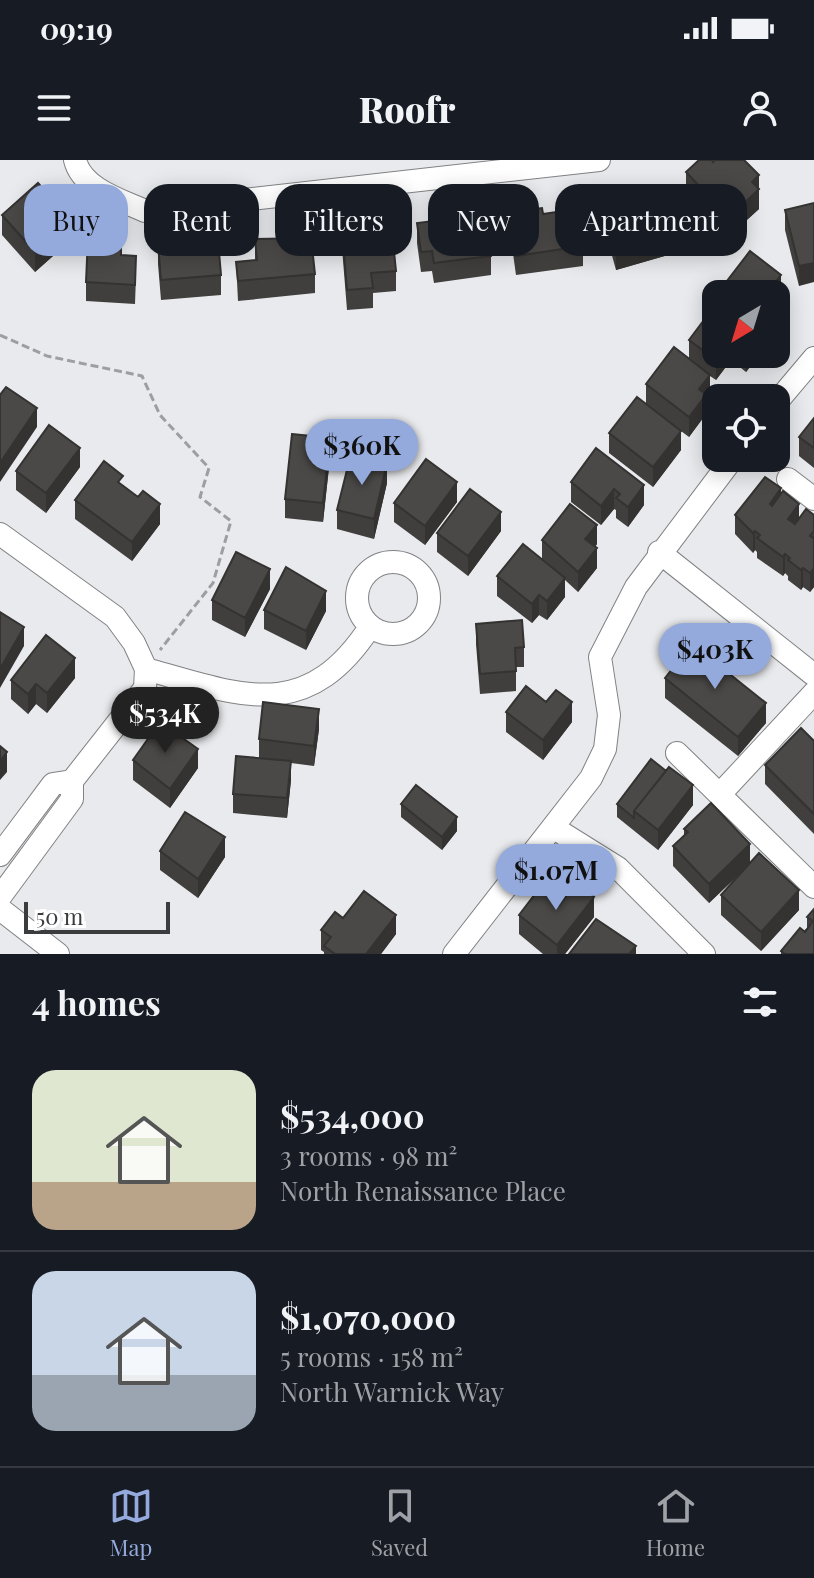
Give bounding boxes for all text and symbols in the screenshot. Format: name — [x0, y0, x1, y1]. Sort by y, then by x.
text: 09:19 — [40, 8, 113, 48]
text: Roofr — [359, 84, 455, 132]
icon: menu — [32, 86, 76, 130]
icon: person — [738, 86, 782, 130]
chip: Buy — [24, 184, 128, 256]
chip: Rent — [144, 184, 259, 256]
chip: Filters — [275, 184, 412, 256]
chip: New — [428, 184, 539, 256]
chip: Apartment — [555, 184, 747, 256]
north arrow — [702, 280, 790, 368]
map controls — [702, 280, 790, 472]
button: locate — [702, 384, 790, 472]
pin: $360K — [306, 419, 418, 487]
text: $360K — [323, 427, 401, 462]
pin: $403K — [659, 623, 771, 691]
text: $403K — [677, 631, 753, 666]
pin: $534K — [109, 687, 221, 755]
text: $534K — [129, 695, 201, 730]
pin: $1.07M — [491, 844, 621, 912]
text: $1.07M — [514, 852, 598, 887]
scale bar — [24, 898, 170, 934]
text: 50 m — [36, 901, 83, 931]
text: 4 homes — [32, 979, 161, 1025]
icon: filters — [738, 980, 782, 1024]
text: $534,000 — [280, 1092, 425, 1138]
icon: home — [96, 1102, 192, 1198]
text: 3 rooms · 98 m² — [280, 1138, 457, 1173]
text: North Renaissance Place — [280, 1173, 566, 1208]
text: $1,070,000 — [280, 1293, 456, 1339]
icon: home — [96, 1303, 192, 1399]
text: 5 rooms · 158 m² — [280, 1339, 463, 1374]
text: North Warnick Way — [280, 1374, 504, 1409]
tab: Map — [109, 1484, 153, 1562]
tab: Saved — [371, 1484, 428, 1562]
tab: Home — [646, 1484, 705, 1562]

